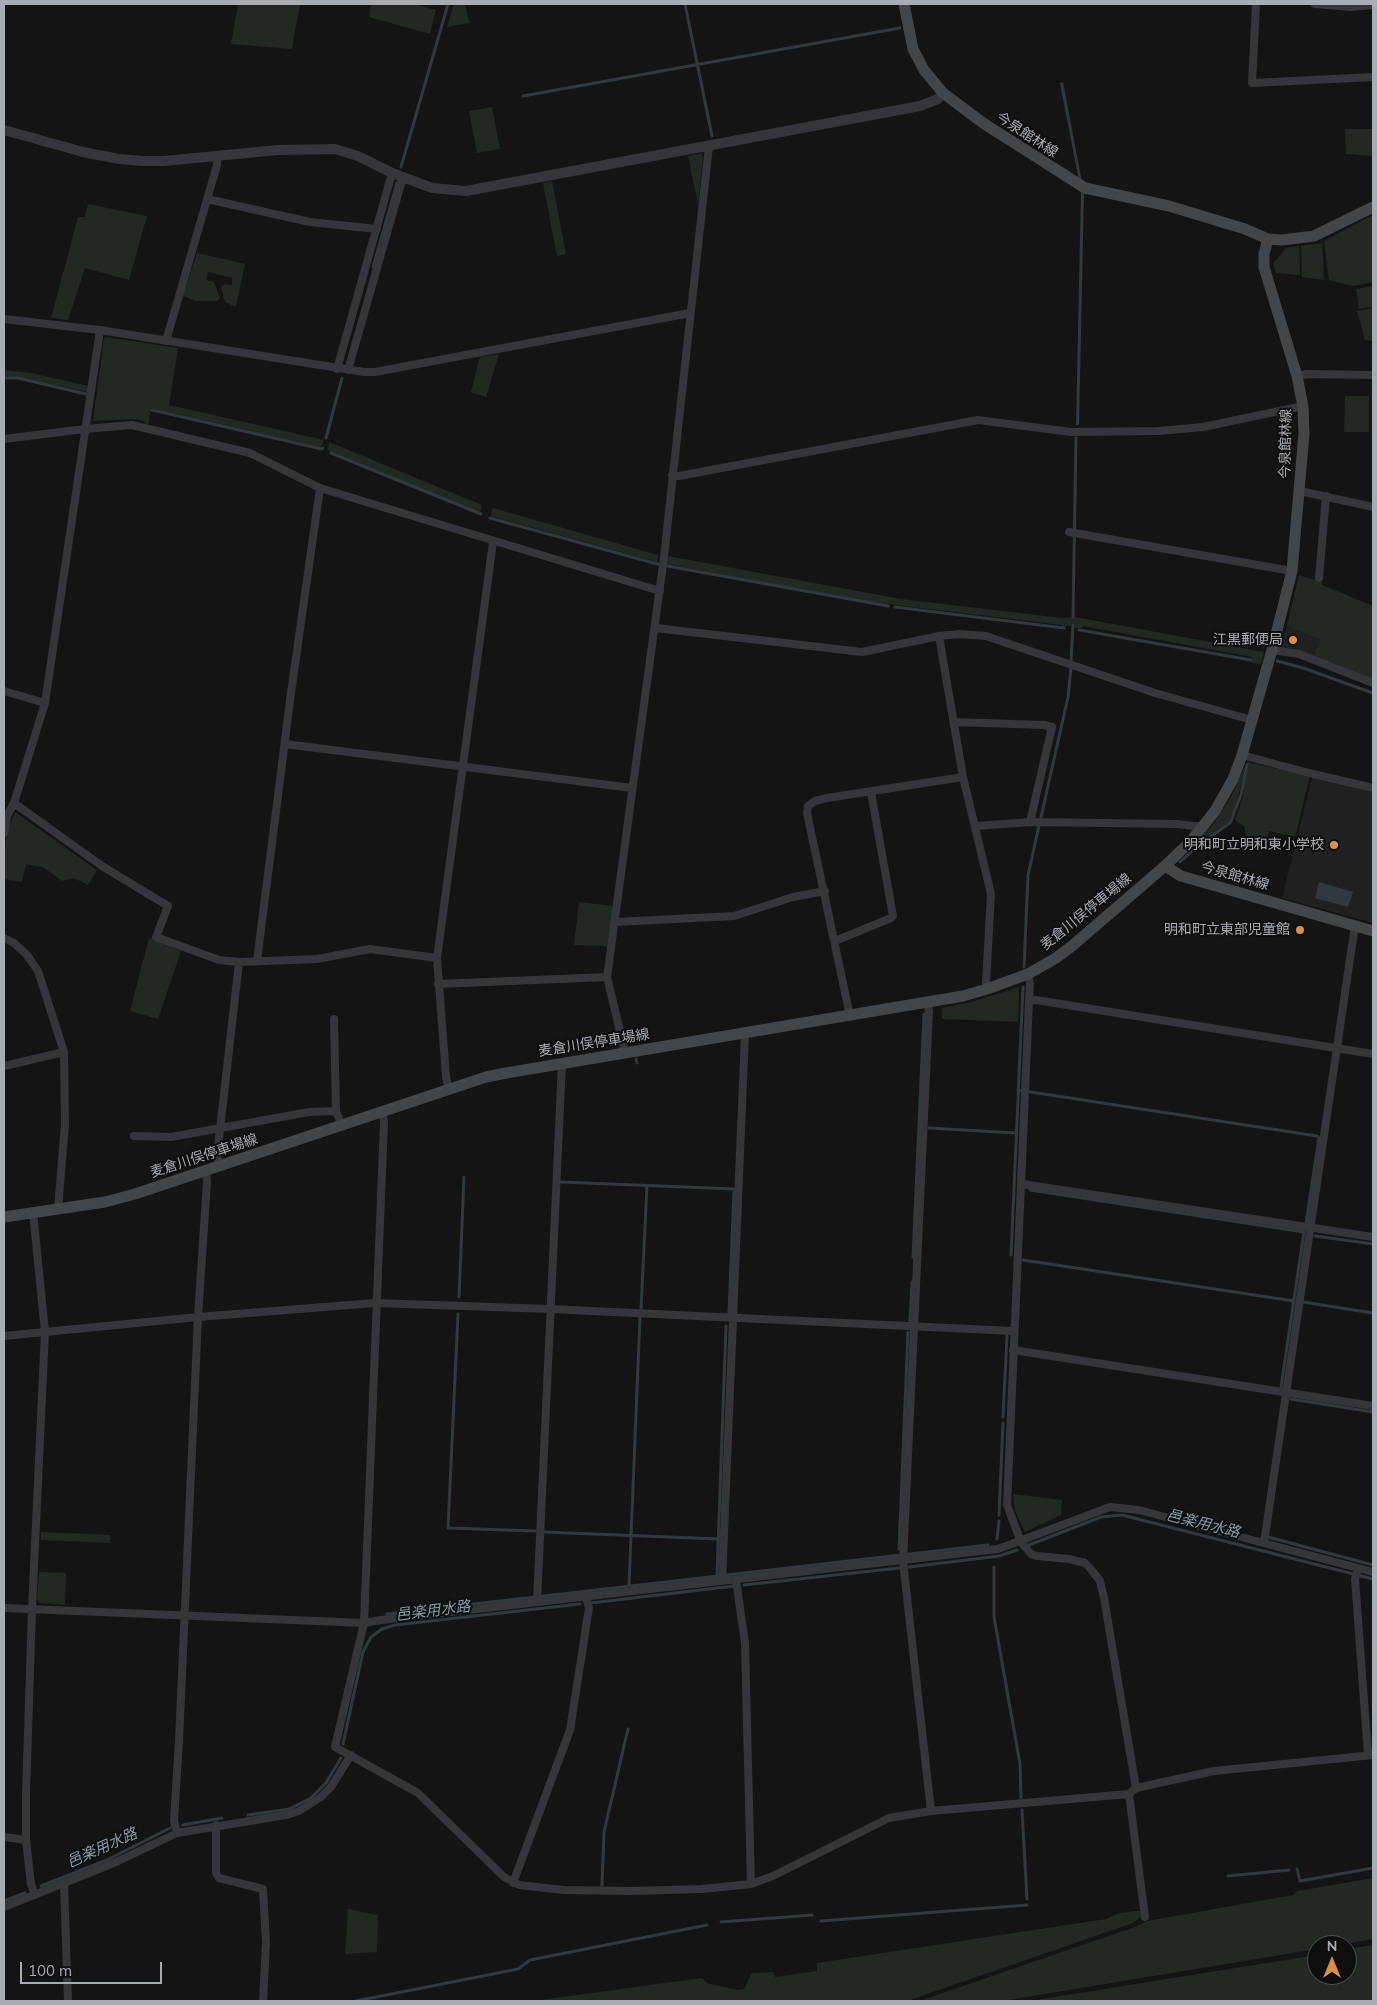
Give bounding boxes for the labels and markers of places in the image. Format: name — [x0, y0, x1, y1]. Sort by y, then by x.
place label: 江黒郵便局 — [1213, 632, 1283, 648]
marker: 江黒郵便局 — [1287, 634, 1299, 646]
place label: 明和町立明和東小学校 — [1184, 837, 1324, 853]
marker: 明和町立明和東小学校 — [1328, 839, 1340, 851]
place label: 明和町立東部児童館 — [1164, 922, 1290, 938]
marker: 明和町立東部児童館 — [1294, 924, 1306, 936]

